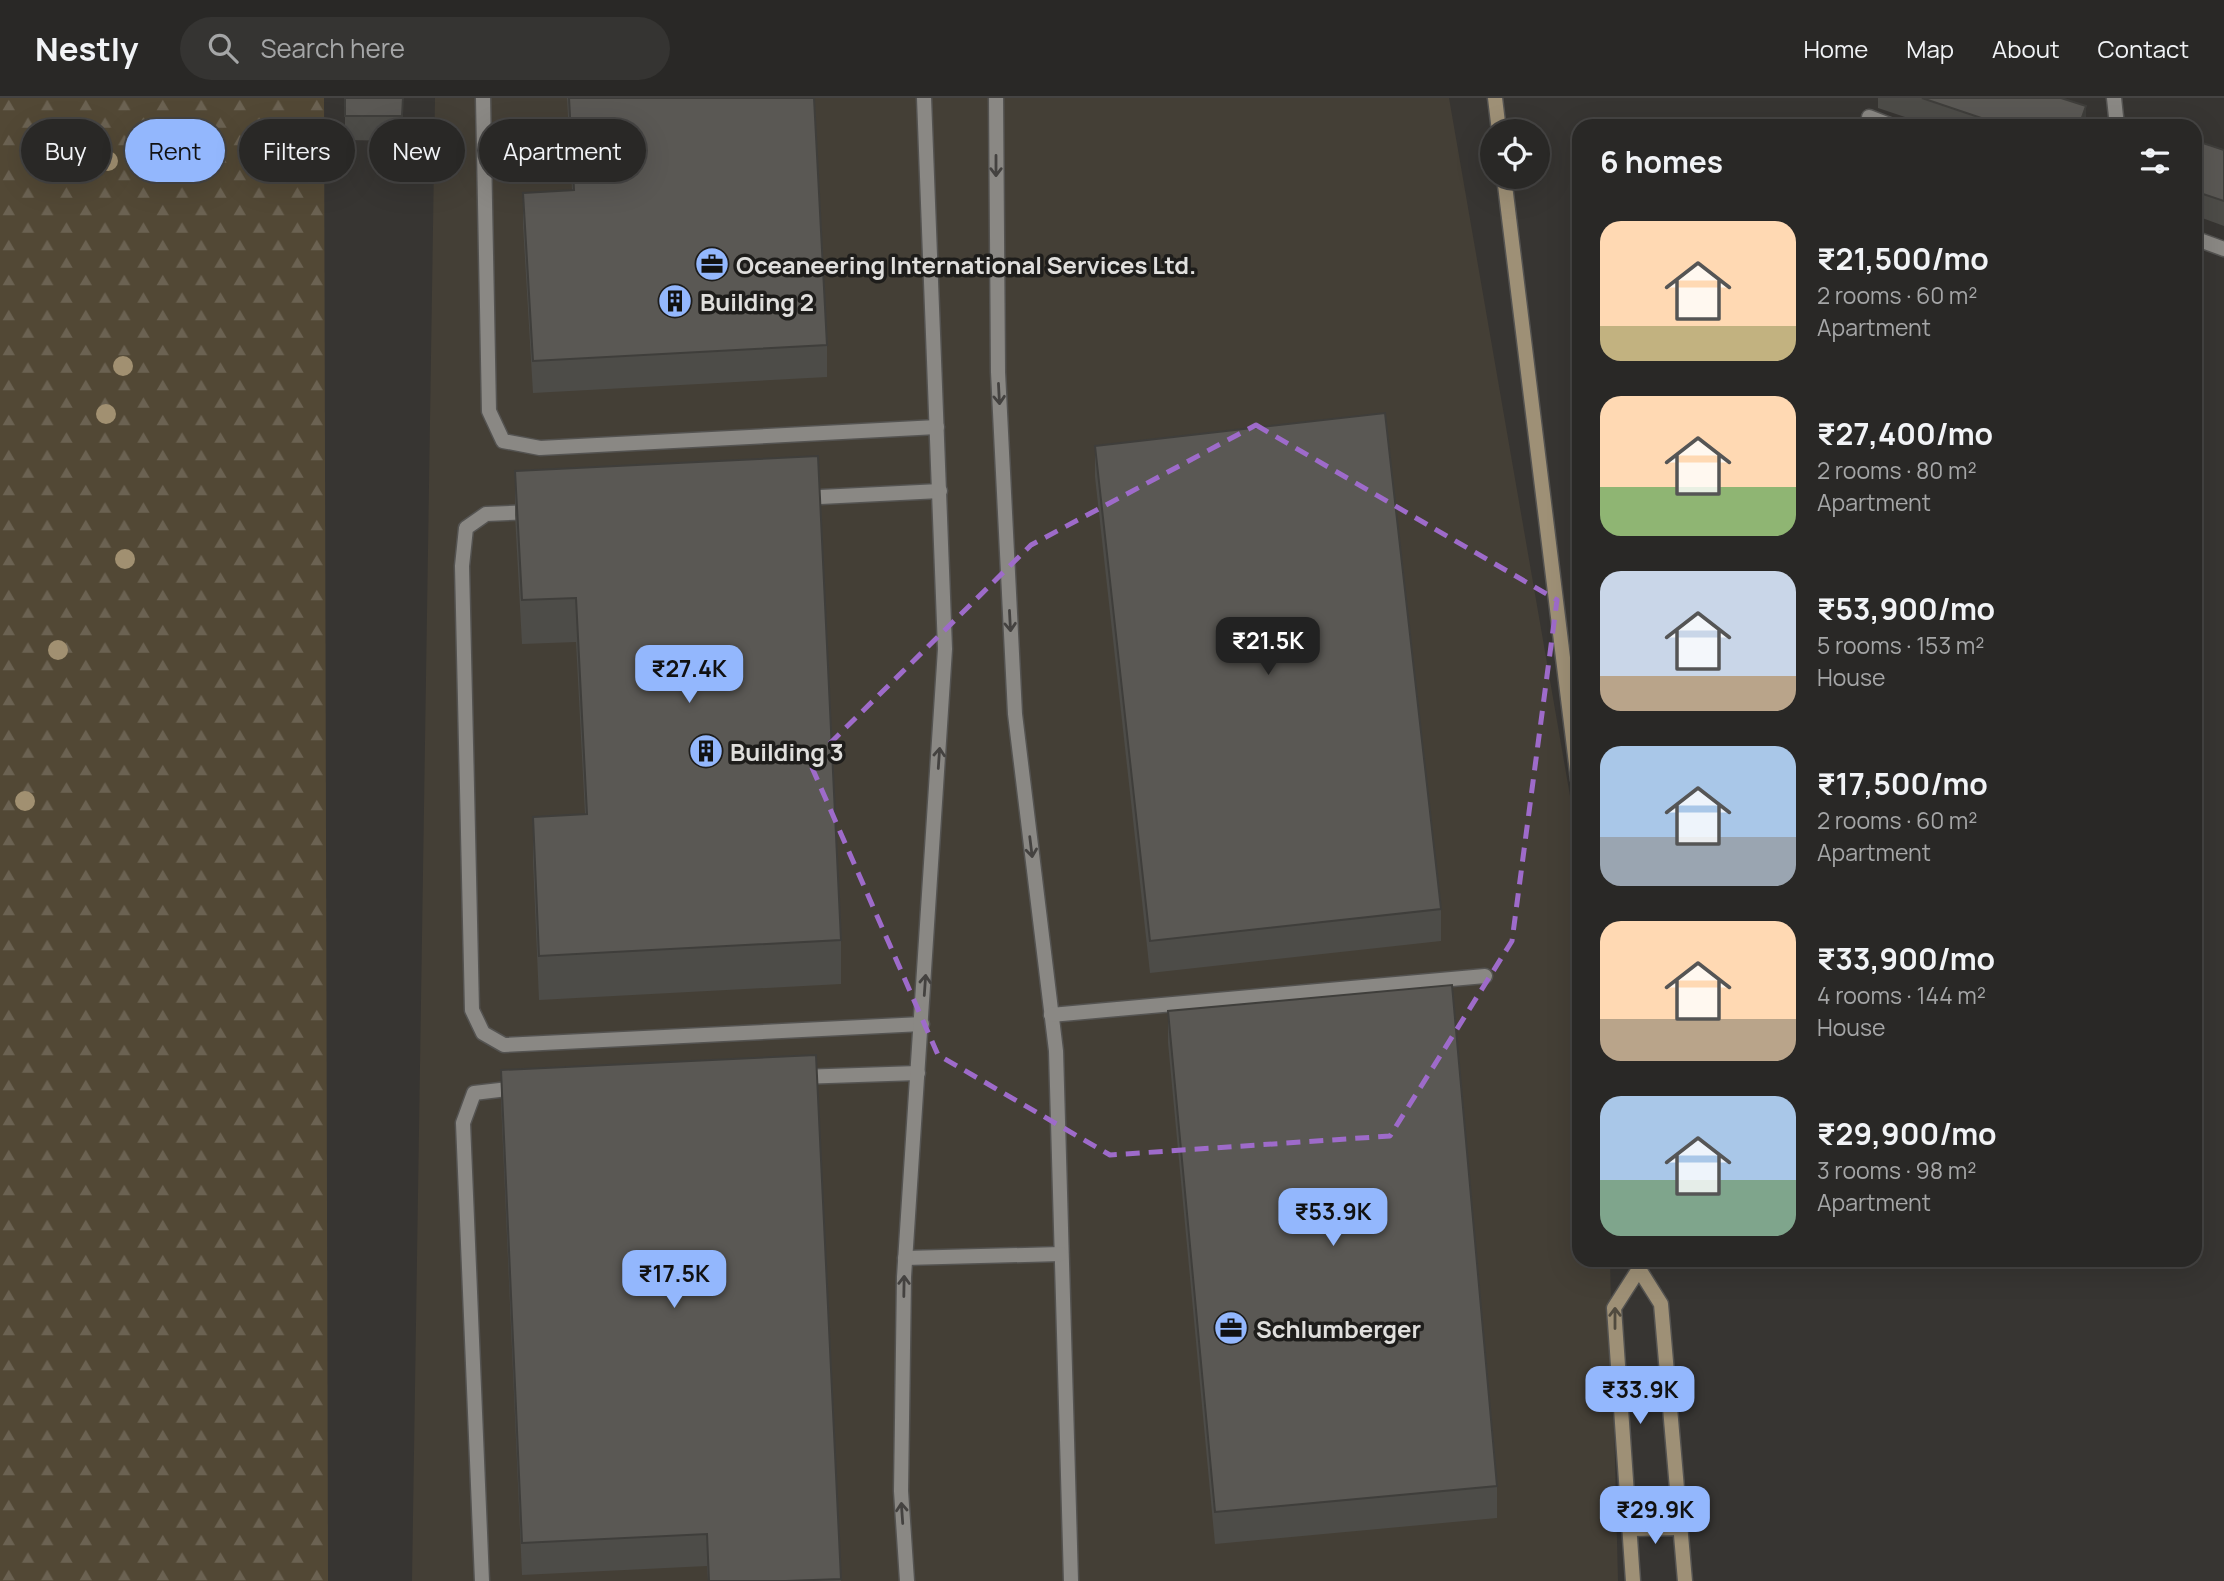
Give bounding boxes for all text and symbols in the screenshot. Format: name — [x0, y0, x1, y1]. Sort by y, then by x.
search box — [180, 17, 670, 80]
text: Nestly — [35, 26, 138, 71]
icon: search — [204, 29, 242, 67]
text: Search here — [260, 30, 405, 66]
text: Home — [1803, 32, 1868, 65]
text: Map — [1906, 32, 1954, 65]
text: About — [1992, 32, 2060, 65]
text: Contact — [2098, 32, 2189, 65]
chip: Buy — [21, 119, 111, 182]
chip: Rent — [125, 119, 225, 182]
chip: Filters — [239, 119, 355, 182]
chip: New — [369, 119, 465, 182]
chip: Apartment — [479, 119, 646, 182]
map controls — [1480, 119, 1550, 189]
button: locate — [1480, 119, 1550, 189]
text: 6 homes — [1600, 141, 1723, 182]
icon: filters — [2136, 142, 2174, 180]
one-way arrow — [989, 154, 1003, 177]
text: ₹21,500/mo — [1817, 238, 1989, 279]
office icon: Oceaneering International Services Ltd. — [693, 245, 731, 283]
place label: Oceaneering International Services Ltd. — [736, 248, 1196, 281]
icon: home — [1656, 249, 1740, 333]
text: 2 rooms · 60 m² — [1817, 279, 1978, 311]
building icon: Building 2 — [656, 282, 694, 320]
place label: Building 2 — [700, 285, 814, 318]
text: Apartment — [1817, 311, 1931, 343]
one-way arrow — [992, 382, 1005, 405]
text: ₹27,400/mo — [1817, 413, 1993, 454]
icon: home — [1656, 424, 1740, 508]
text: 2 rooms · 80 m² — [1817, 454, 1977, 486]
text: Apartment — [1817, 486, 1931, 518]
text: ₹53,900/mo — [1817, 588, 1995, 629]
icon: home — [1656, 599, 1740, 683]
one-way arrow — [1004, 609, 1017, 632]
pin: ₹21.5K — [1211, 618, 1325, 677]
text: ₹21.5K — [1232, 624, 1304, 656]
text: 5 rooms · 153 m² — [1817, 629, 1984, 661]
pin: ₹27.4K — [632, 646, 746, 705]
text: ₹27.4K — [651, 652, 727, 684]
text: House — [1817, 661, 1886, 693]
building icon: Building 3 — [687, 732, 725, 770]
place label: Building 3 — [730, 735, 844, 768]
one-way arrow — [932, 747, 945, 770]
text: ₹17,500/mo — [1817, 763, 1988, 804]
icon: home — [1656, 774, 1740, 858]
text: 2 rooms · 60 m² — [1817, 804, 1978, 836]
one-way arrow — [1024, 835, 1037, 858]
text: Apartment — [1817, 836, 1931, 868]
text: ₹33,900/mo — [1817, 938, 1995, 979]
icon: home — [1656, 949, 1740, 1033]
one-way arrow — [918, 974, 931, 997]
text: 4 rooms · 144 m² — [1817, 979, 1986, 1011]
text: House — [1817, 1011, 1886, 1043]
text: ₹29,900/mo — [1817, 1113, 1996, 1154]
icon: home — [1656, 1124, 1740, 1208]
text: 3 rooms · 98 m² — [1817, 1154, 1977, 1186]
text: Apartment — [1817, 1186, 1931, 1218]
pin: ₹53.9K — [1276, 1188, 1390, 1248]
text: ₹53.9K — [1294, 1195, 1372, 1227]
pin: ₹17.5K — [617, 1250, 731, 1310]
text: ₹17.5K — [638, 1257, 710, 1289]
one-way arrow — [897, 1274, 910, 1297]
one-way arrow — [1608, 1307, 1622, 1330]
office icon: Schlumberger — [1212, 1309, 1250, 1347]
place label: Schlumberger — [1256, 1312, 1421, 1345]
pin: ₹33.9K — [1583, 1366, 1697, 1426]
text: ₹33.9K — [1601, 1373, 1679, 1405]
pin: ₹29.9K — [1598, 1486, 1712, 1546]
text: ₹29.9K — [1616, 1493, 1694, 1525]
one-way arrow — [895, 1502, 908, 1525]

